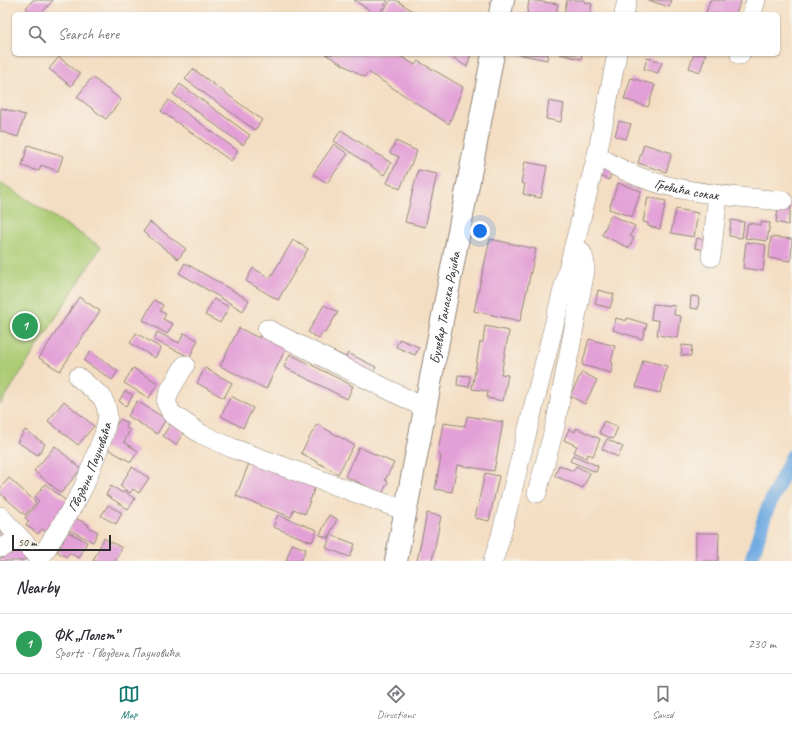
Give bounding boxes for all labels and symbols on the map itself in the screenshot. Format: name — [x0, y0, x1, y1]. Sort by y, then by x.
street label: Гребића сокак — [653, 174, 721, 203]
your location — [470, 221, 490, 241]
street label: Булевар Танаска Рајића — [425, 249, 464, 365]
pin: 1 — [12, 311, 38, 341]
street label: Гвоздена Пауновића — [63, 420, 115, 514]
scale bar — [12, 533, 111, 552]

